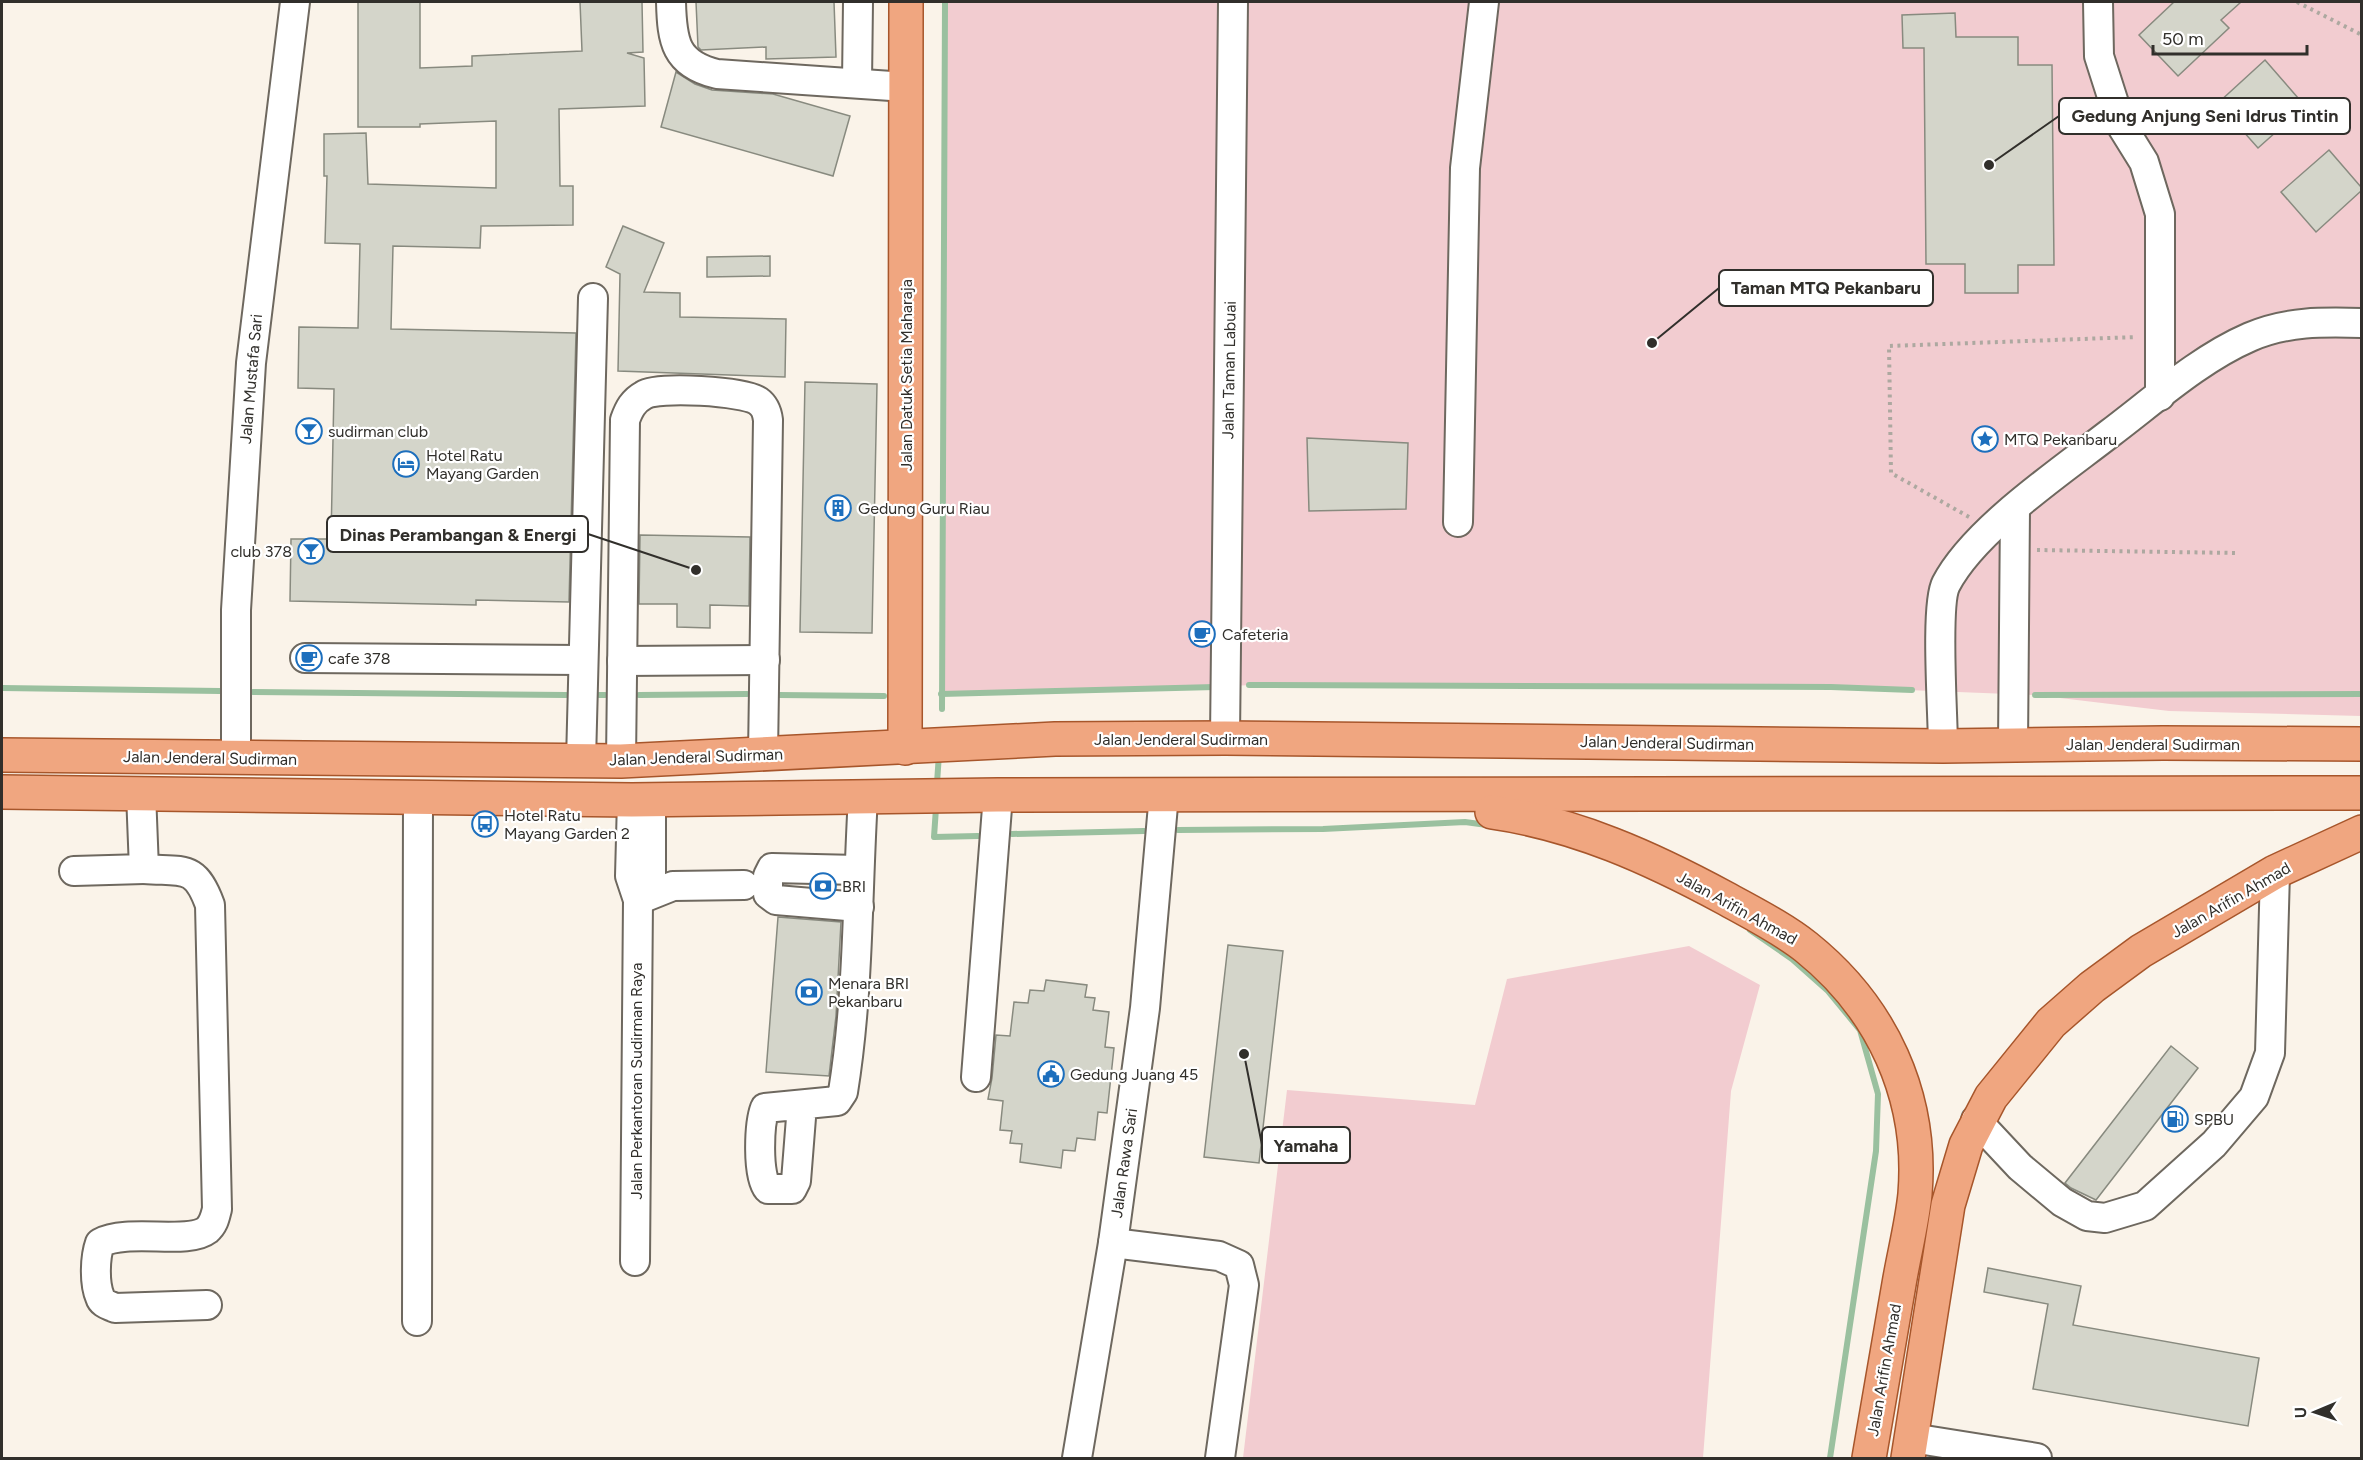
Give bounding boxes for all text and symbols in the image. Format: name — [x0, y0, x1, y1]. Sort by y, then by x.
scale bar — [2153, 18, 2308, 56]
text: 50 m — [2162, 28, 2204, 50]
callout: Gedung Anjung Seni Idrus Tintin — [2059, 98, 2350, 134]
text: Gedung Anjung Seni Idrus Tintin — [2072, 105, 2338, 127]
callout: Taman MTQ Pekanbaru — [1719, 270, 1933, 306]
text: Taman MTQ Pekanbaru — [1731, 277, 1921, 299]
street label: Jalan Datuk Setia Maharaja — [897, 279, 916, 471]
street label: Jalan Taman Labuai — [1218, 301, 1240, 439]
street label: Jalan Mustafa Sari — [236, 313, 266, 445]
bar icon: sudirman club — [294, 416, 324, 446]
place label: sudirman club — [328, 422, 428, 441]
place icon: MTQ Pekanbaru — [1970, 424, 2000, 454]
place label: MTQ Pekanbaru — [2004, 430, 2117, 449]
place label: Hotel Ratu Mayang Garden — [426, 446, 539, 483]
hotel icon: Hotel Ratu Mayang Garden — [391, 449, 421, 479]
building icon: Gedung Guru Riau — [823, 493, 853, 523]
place label: Gedung Guru Riau — [858, 499, 990, 518]
callout: Dinas Perambangan & Energi — [327, 516, 588, 552]
text: Dinas Perambangan & Energi — [339, 524, 577, 546]
bar icon: club 378 — [296, 536, 326, 566]
place label: club 378 — [230, 542, 292, 561]
cafe icon: Cafeteria — [1187, 619, 1217, 649]
place label: Cafeteria — [1222, 625, 1288, 644]
cafe icon: cafe 378 — [294, 643, 324, 673]
place label: cafe 378 — [328, 649, 390, 668]
street label: Jalan Jenderal Sudirman — [1094, 730, 1268, 749]
street label: Jalan Jenderal Sudirman — [1580, 732, 1754, 754]
street label: Jalan Jenderal Sudirman — [2066, 735, 2240, 754]
street label: Jalan Jenderal Sudirman — [609, 744, 783, 770]
street label: Jalan Jenderal Sudirman — [123, 747, 297, 769]
place label: Hotel Ratu Mayang Garden 2 — [504, 806, 630, 843]
bus stop icon: Hotel Ratu Mayang Garden 2 — [470, 809, 500, 839]
street label: Jalan Arifin Ahmad — [2168, 858, 2294, 942]
street label: Jalan Arifin Ahmad — [1674, 867, 1800, 949]
bank icon: BRI — [808, 871, 838, 901]
place label: BRI — [842, 877, 866, 896]
street label: Jalan Perkantoran Sudirman Raya — [627, 963, 646, 1199]
place label: Menara BRI Pekanbaru — [828, 974, 909, 1011]
bank icon: Menara BRI Pekanbaru — [794, 977, 824, 1007]
public building icon: Gedung Juang 45 — [1036, 1059, 1066, 1089]
place label: Gedung Juang 45 — [1070, 1065, 1198, 1084]
fuel station icon: SPBU — [2160, 1104, 2190, 1134]
street label: Jalan Rawa Sari — [1107, 1107, 1141, 1219]
place label: SPBU — [2194, 1110, 2234, 1129]
callout: Yamaha — [1262, 1127, 1350, 1163]
text: Yamaha — [1274, 1135, 1338, 1157]
street label: Jalan Arifin Ahmad — [1863, 1302, 1905, 1438]
north arrow — [2285, 1382, 2345, 1442]
text: U — [2291, 1407, 2310, 1418]

